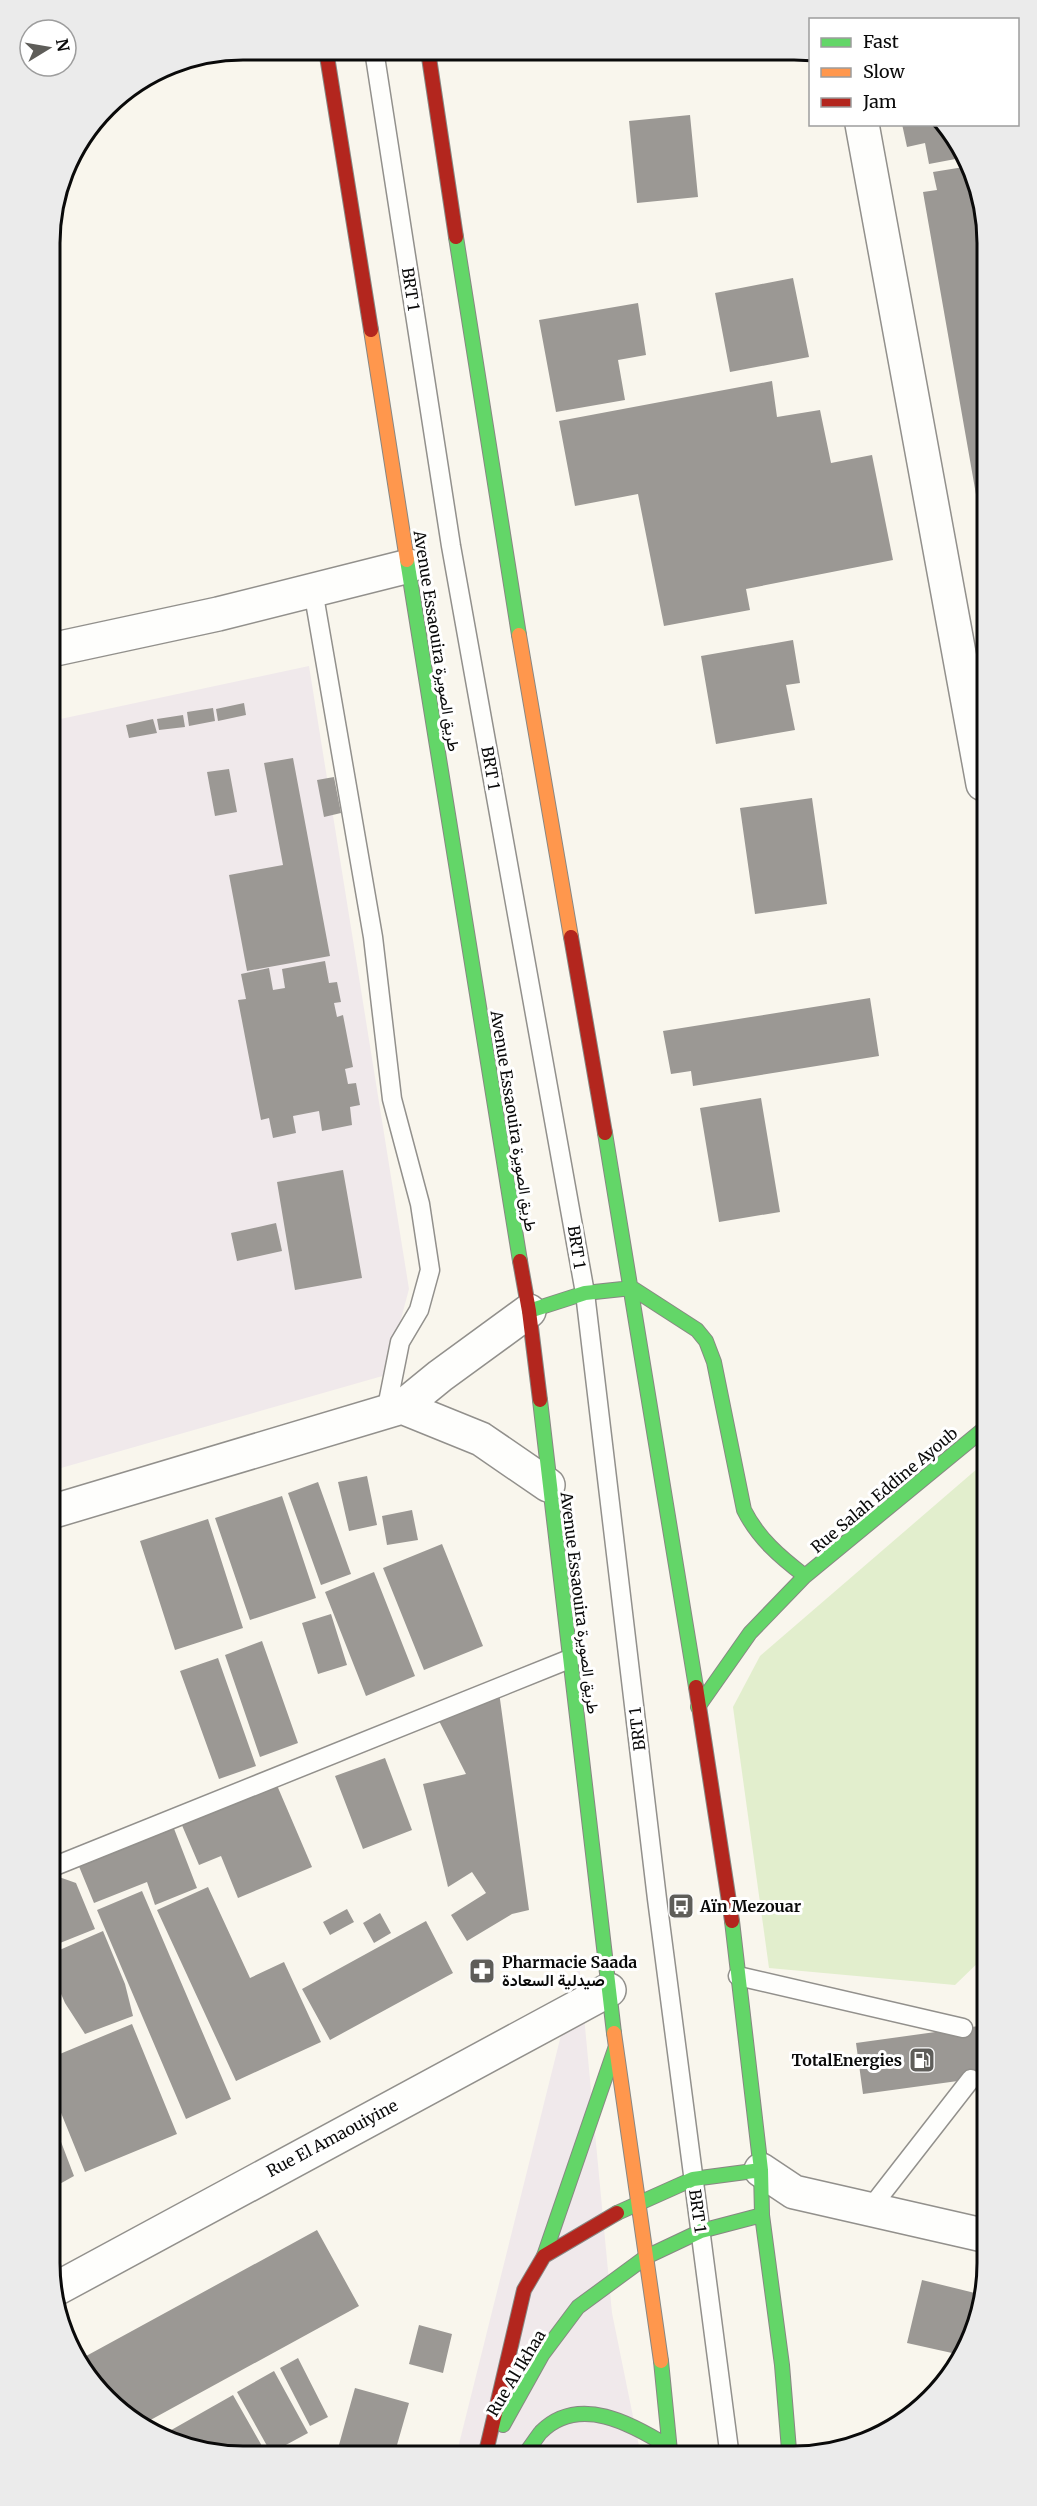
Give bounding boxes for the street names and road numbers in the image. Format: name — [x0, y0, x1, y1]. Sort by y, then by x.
street label: BRT 1 — [398, 266, 424, 312]
street label: Avenue Essaouira طريق الصويرة — [408, 528, 464, 753]
street label: BRT 1 — [477, 745, 505, 791]
street label: Avenue Essaouira طريق الصويرة — [485, 1008, 541, 1233]
street label: BRT 1 — [564, 1224, 590, 1270]
street label: Rue Salah Eddine Ayoub — [807, 1423, 962, 1557]
street label: Avenue Essaouira طريق الصويرة — [555, 1490, 604, 1715]
street label: BRT 1 — [624, 1706, 650, 1752]
street label: Rue El Amaouiyine — [263, 2095, 401, 2181]
street label: BRT 1 — [685, 2188, 711, 2234]
street label: Rue Al Ikhaa — [482, 2326, 550, 2420]

